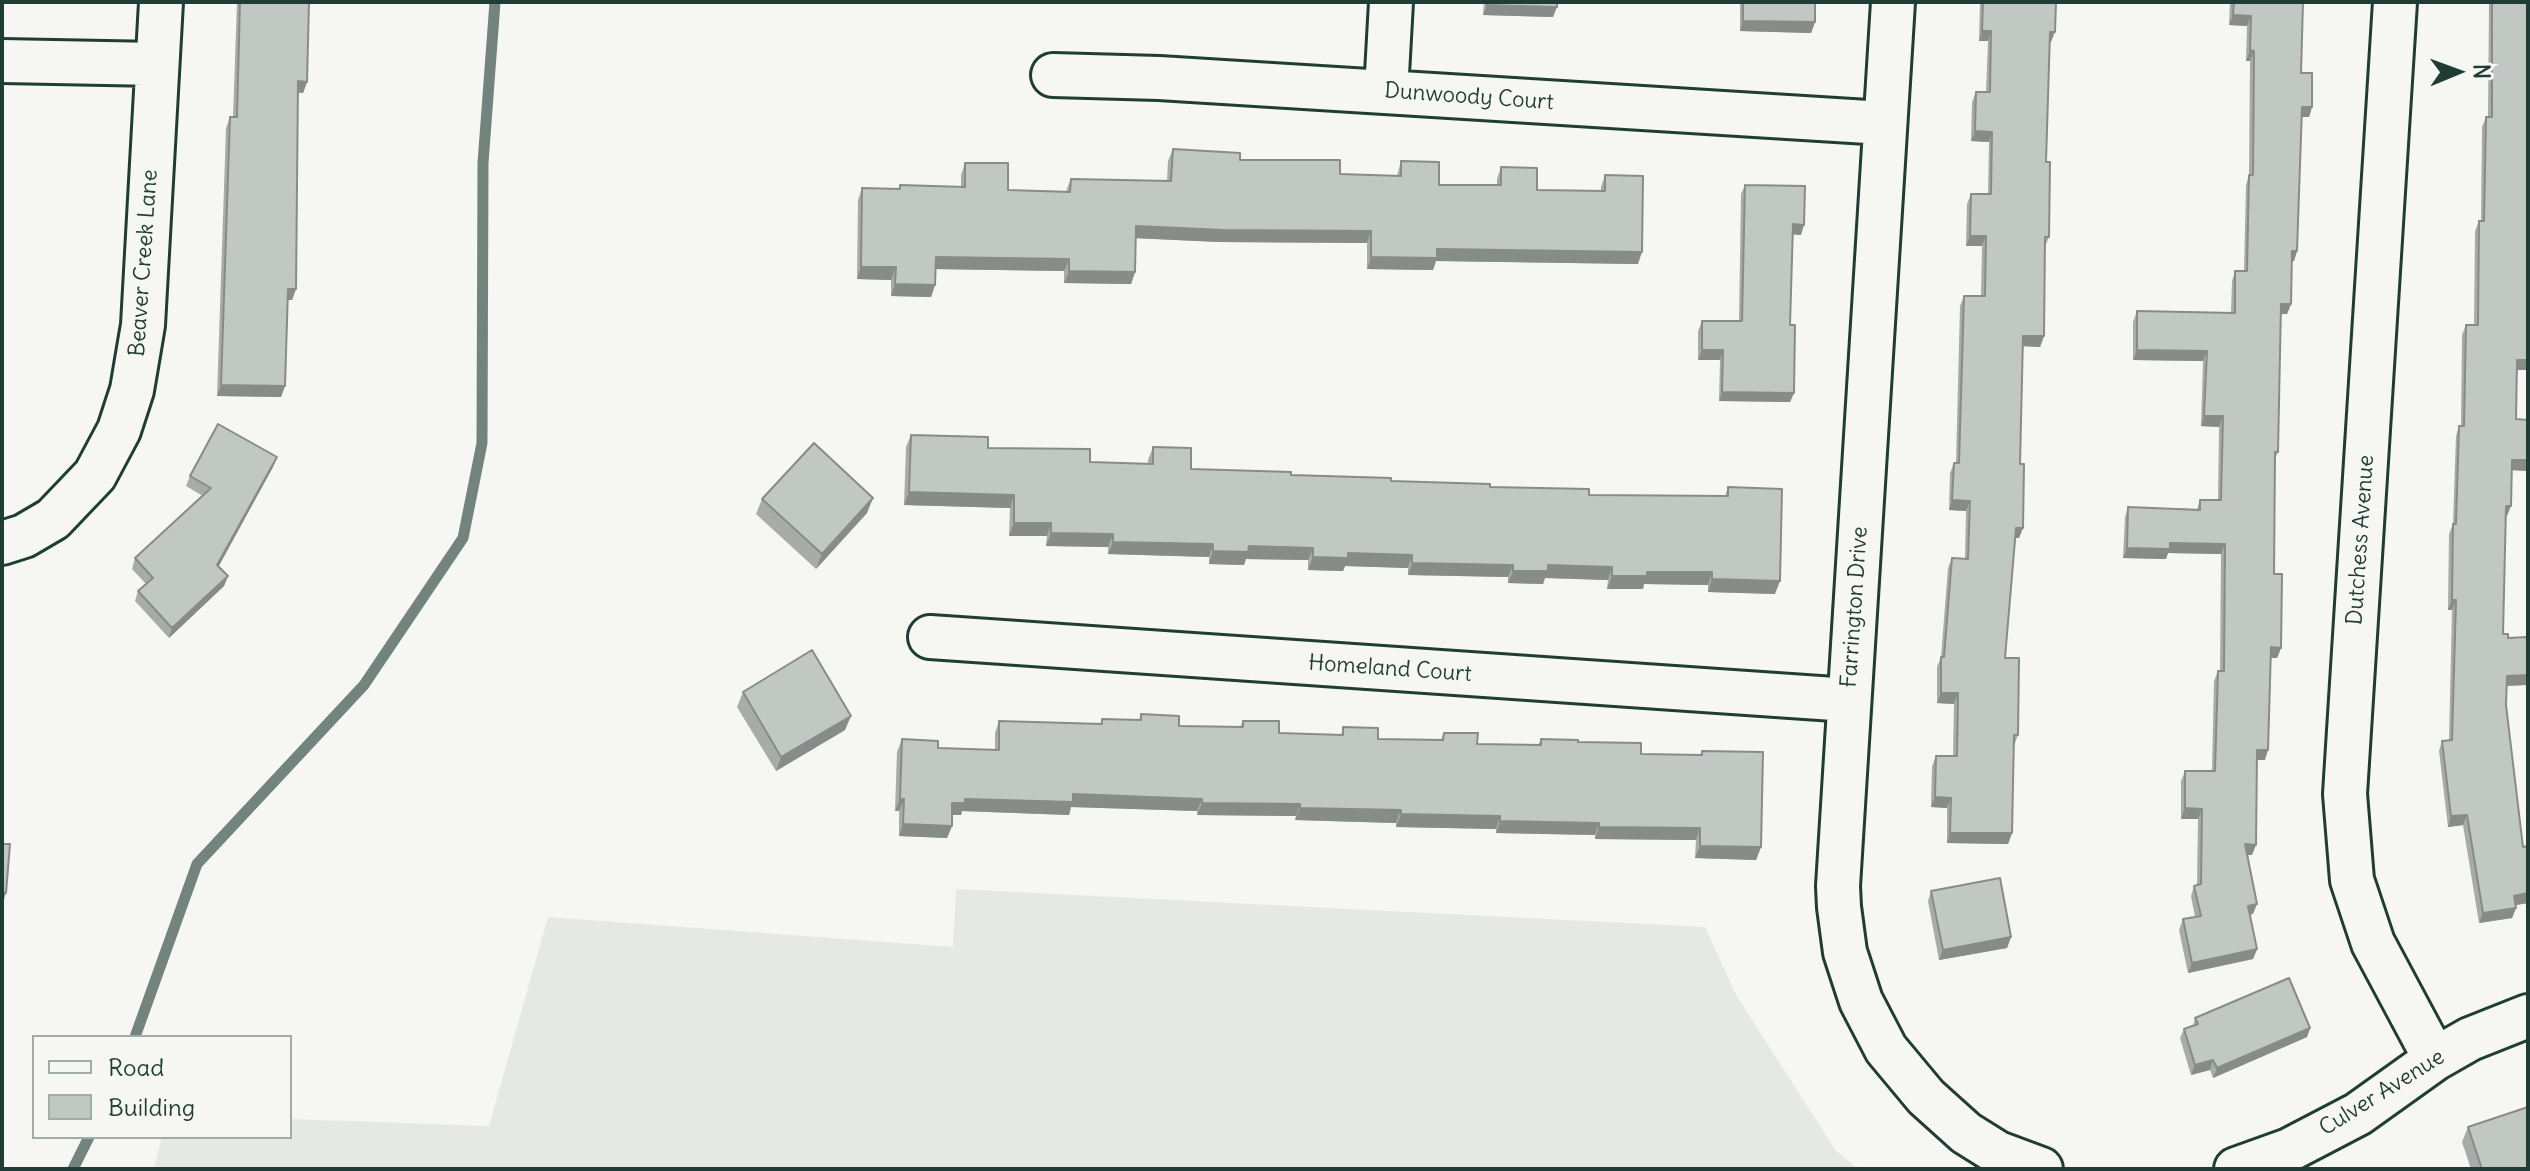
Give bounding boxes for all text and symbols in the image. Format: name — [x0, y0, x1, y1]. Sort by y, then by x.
north arrow — [2418, 32, 2498, 112]
text: N — [2468, 64, 2496, 79]
street label: Dunwoody Court — [1383, 78, 1555, 116]
street label: Beaver Creek Lane — [124, 169, 164, 357]
street label: Dutchess Avenue — [2342, 454, 2380, 626]
street label: Farrington Drive — [1836, 525, 1874, 689]
street label: Homeland Court — [1307, 650, 1473, 688]
legend — [32, 1035, 292, 1139]
street label: Culver Avenue — [2315, 1044, 2449, 1142]
text: Road — [108, 1052, 164, 1082]
text: Building — [108, 1092, 195, 1122]

